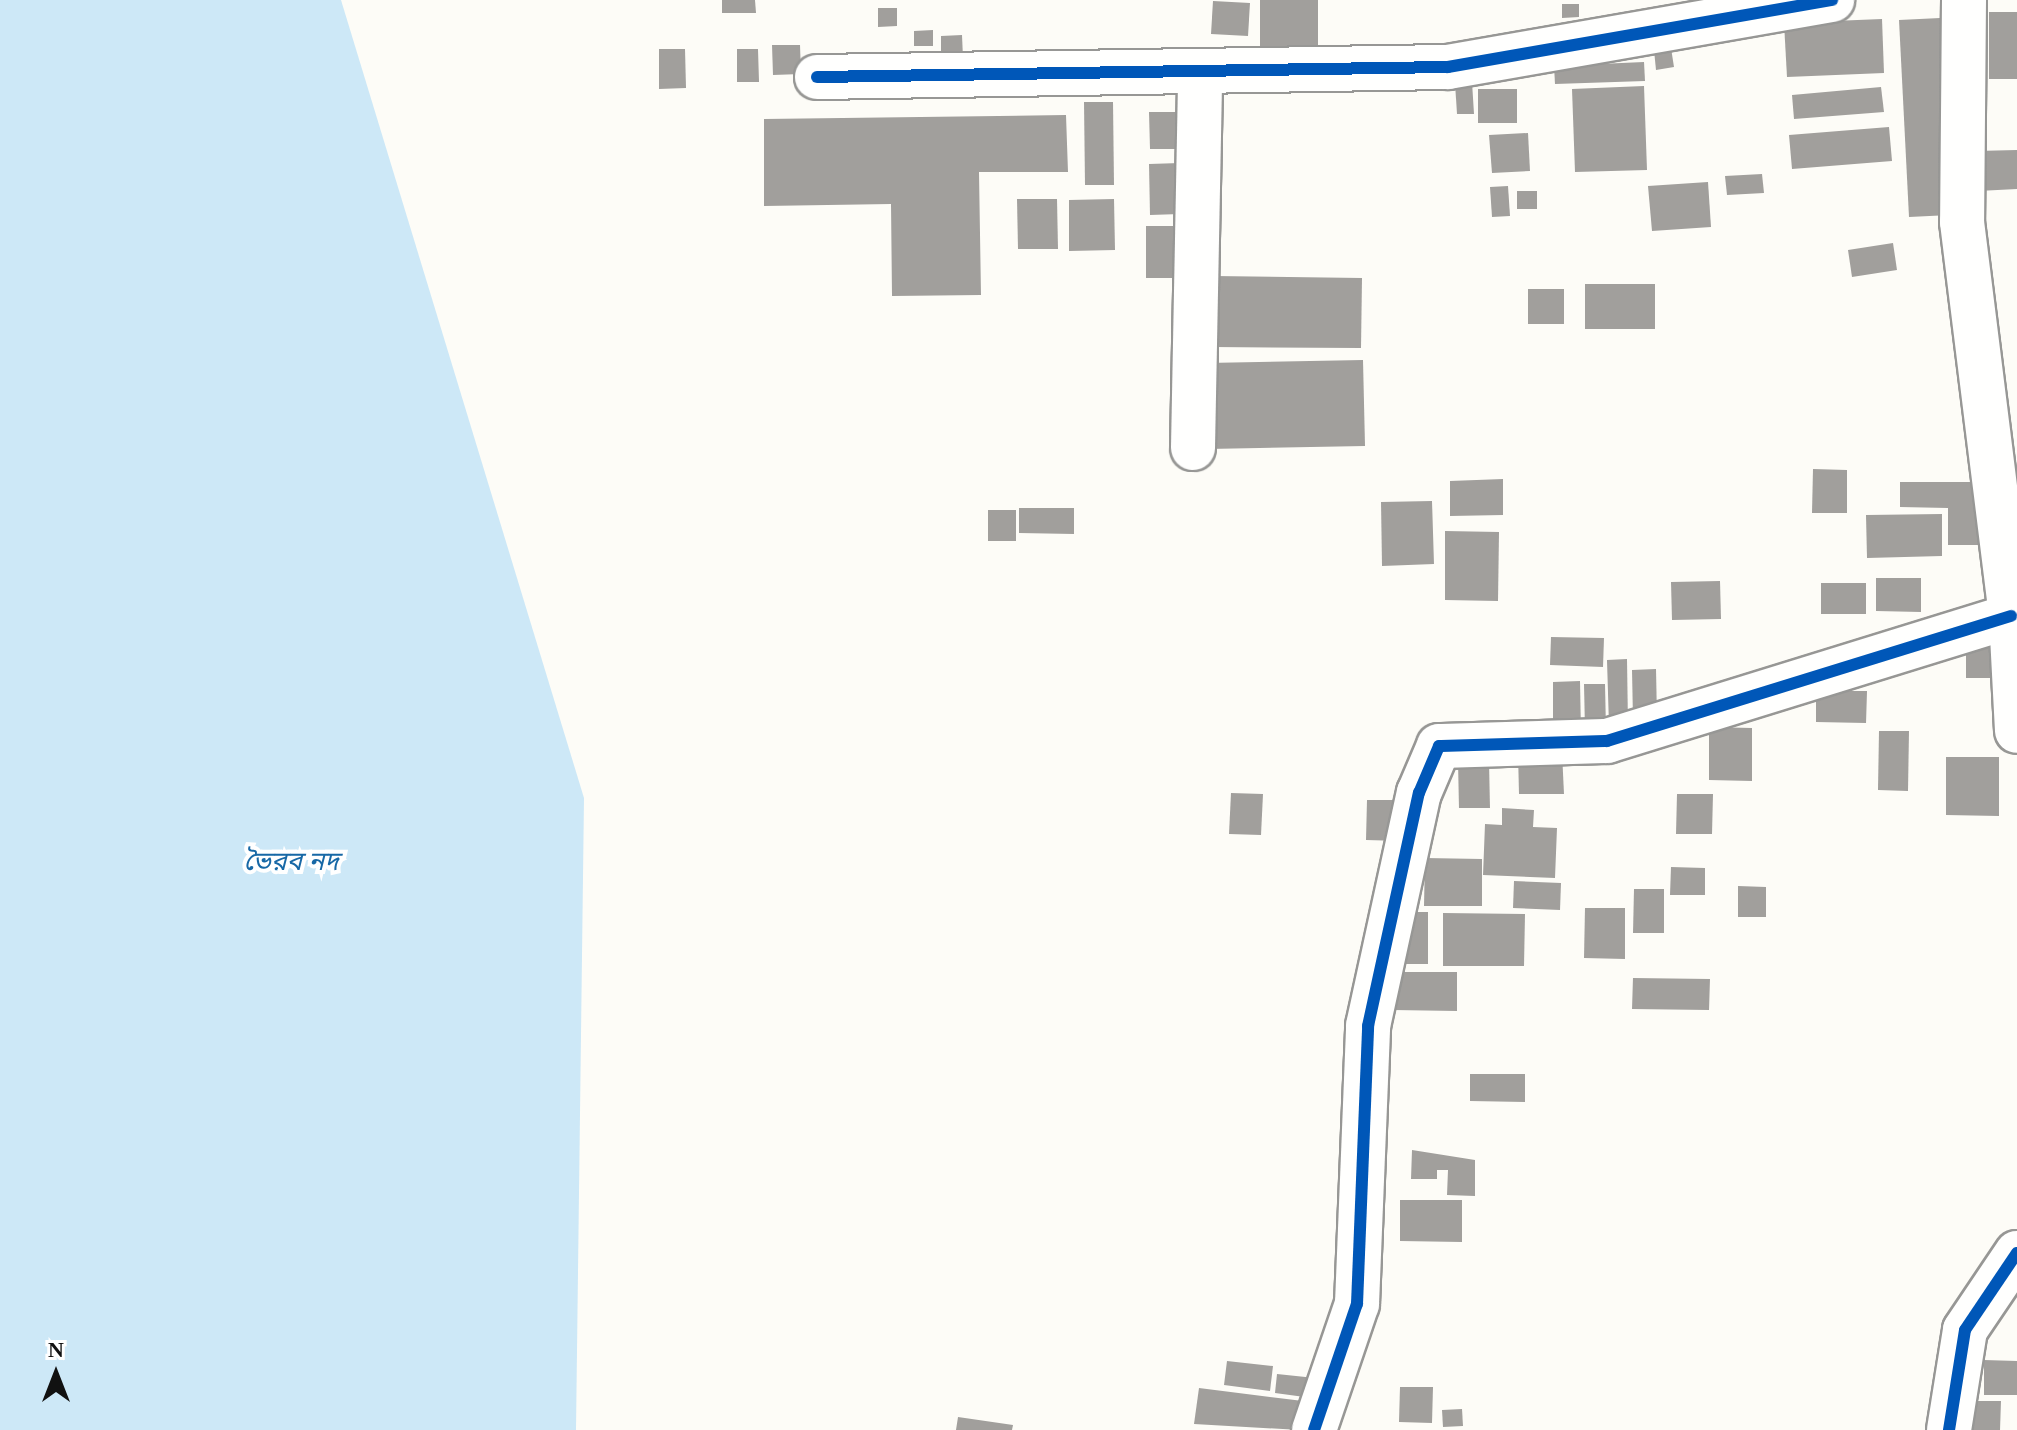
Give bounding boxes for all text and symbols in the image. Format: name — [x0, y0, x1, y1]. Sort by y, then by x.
water label: ভৈরব নদ — [243, 846, 339, 878]
north arrow — [16, 1334, 96, 1414]
text: N — [48, 1337, 64, 1362]

